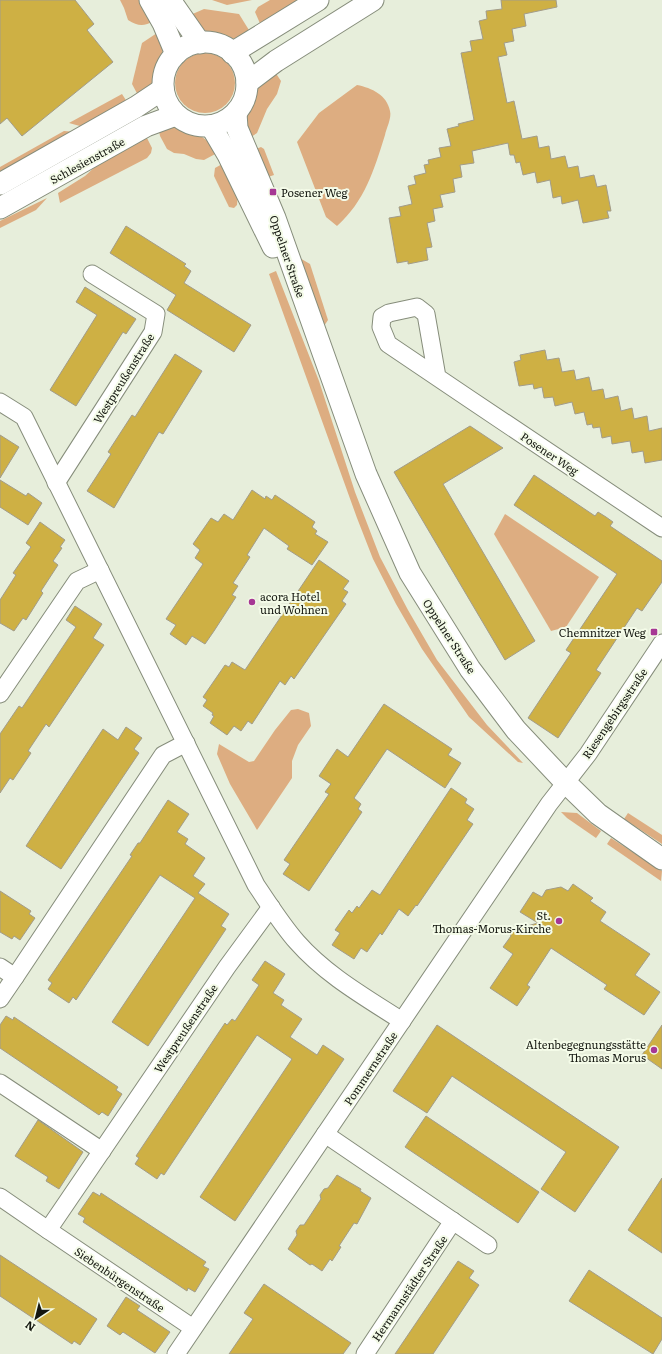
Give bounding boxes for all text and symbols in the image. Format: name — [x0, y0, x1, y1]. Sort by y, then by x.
street label: Schlesienstraße — [47, 133, 127, 187]
place label: Posener Weg — [281, 184, 348, 200]
marker: Posener Weg — [268, 187, 278, 197]
street label: Oppelner Straße — [266, 213, 310, 300]
street label: Westpreußenstraße — [89, 330, 157, 426]
street label: Posener Weg — [518, 428, 583, 479]
place label: acora Hotel und Wohnen — [260, 588, 328, 617]
street label: Oppelner Straße — [420, 596, 480, 677]
marker: acora Hotel und Wohnen — [247, 597, 257, 607]
place label: Chemnitzer Weg — [559, 624, 647, 640]
marker: Chemnitzer Weg — [649, 627, 659, 637]
street label: Riesengebirgsstraße — [578, 664, 650, 761]
place label: St. Thomas-Morus-Kirche — [432, 907, 551, 936]
marker: St. Thomas-Morus-Kirche — [554, 916, 564, 926]
street label: Westpreußenstraße — [149, 980, 221, 1075]
street label: Pommernstraße — [339, 1028, 401, 1108]
place label: Altenbegegnungsstätte Thomas Morus — [526, 1036, 646, 1065]
marker: Altenbegegnungsstätte Thomas Morus — [649, 1045, 659, 1055]
street label: Hermannstädter Straße — [367, 1232, 451, 1344]
street label: Siebenbürgenstraße — [72, 1243, 169, 1315]
north arrow — [16, 1298, 56, 1338]
text: N — [21, 1318, 38, 1336]

